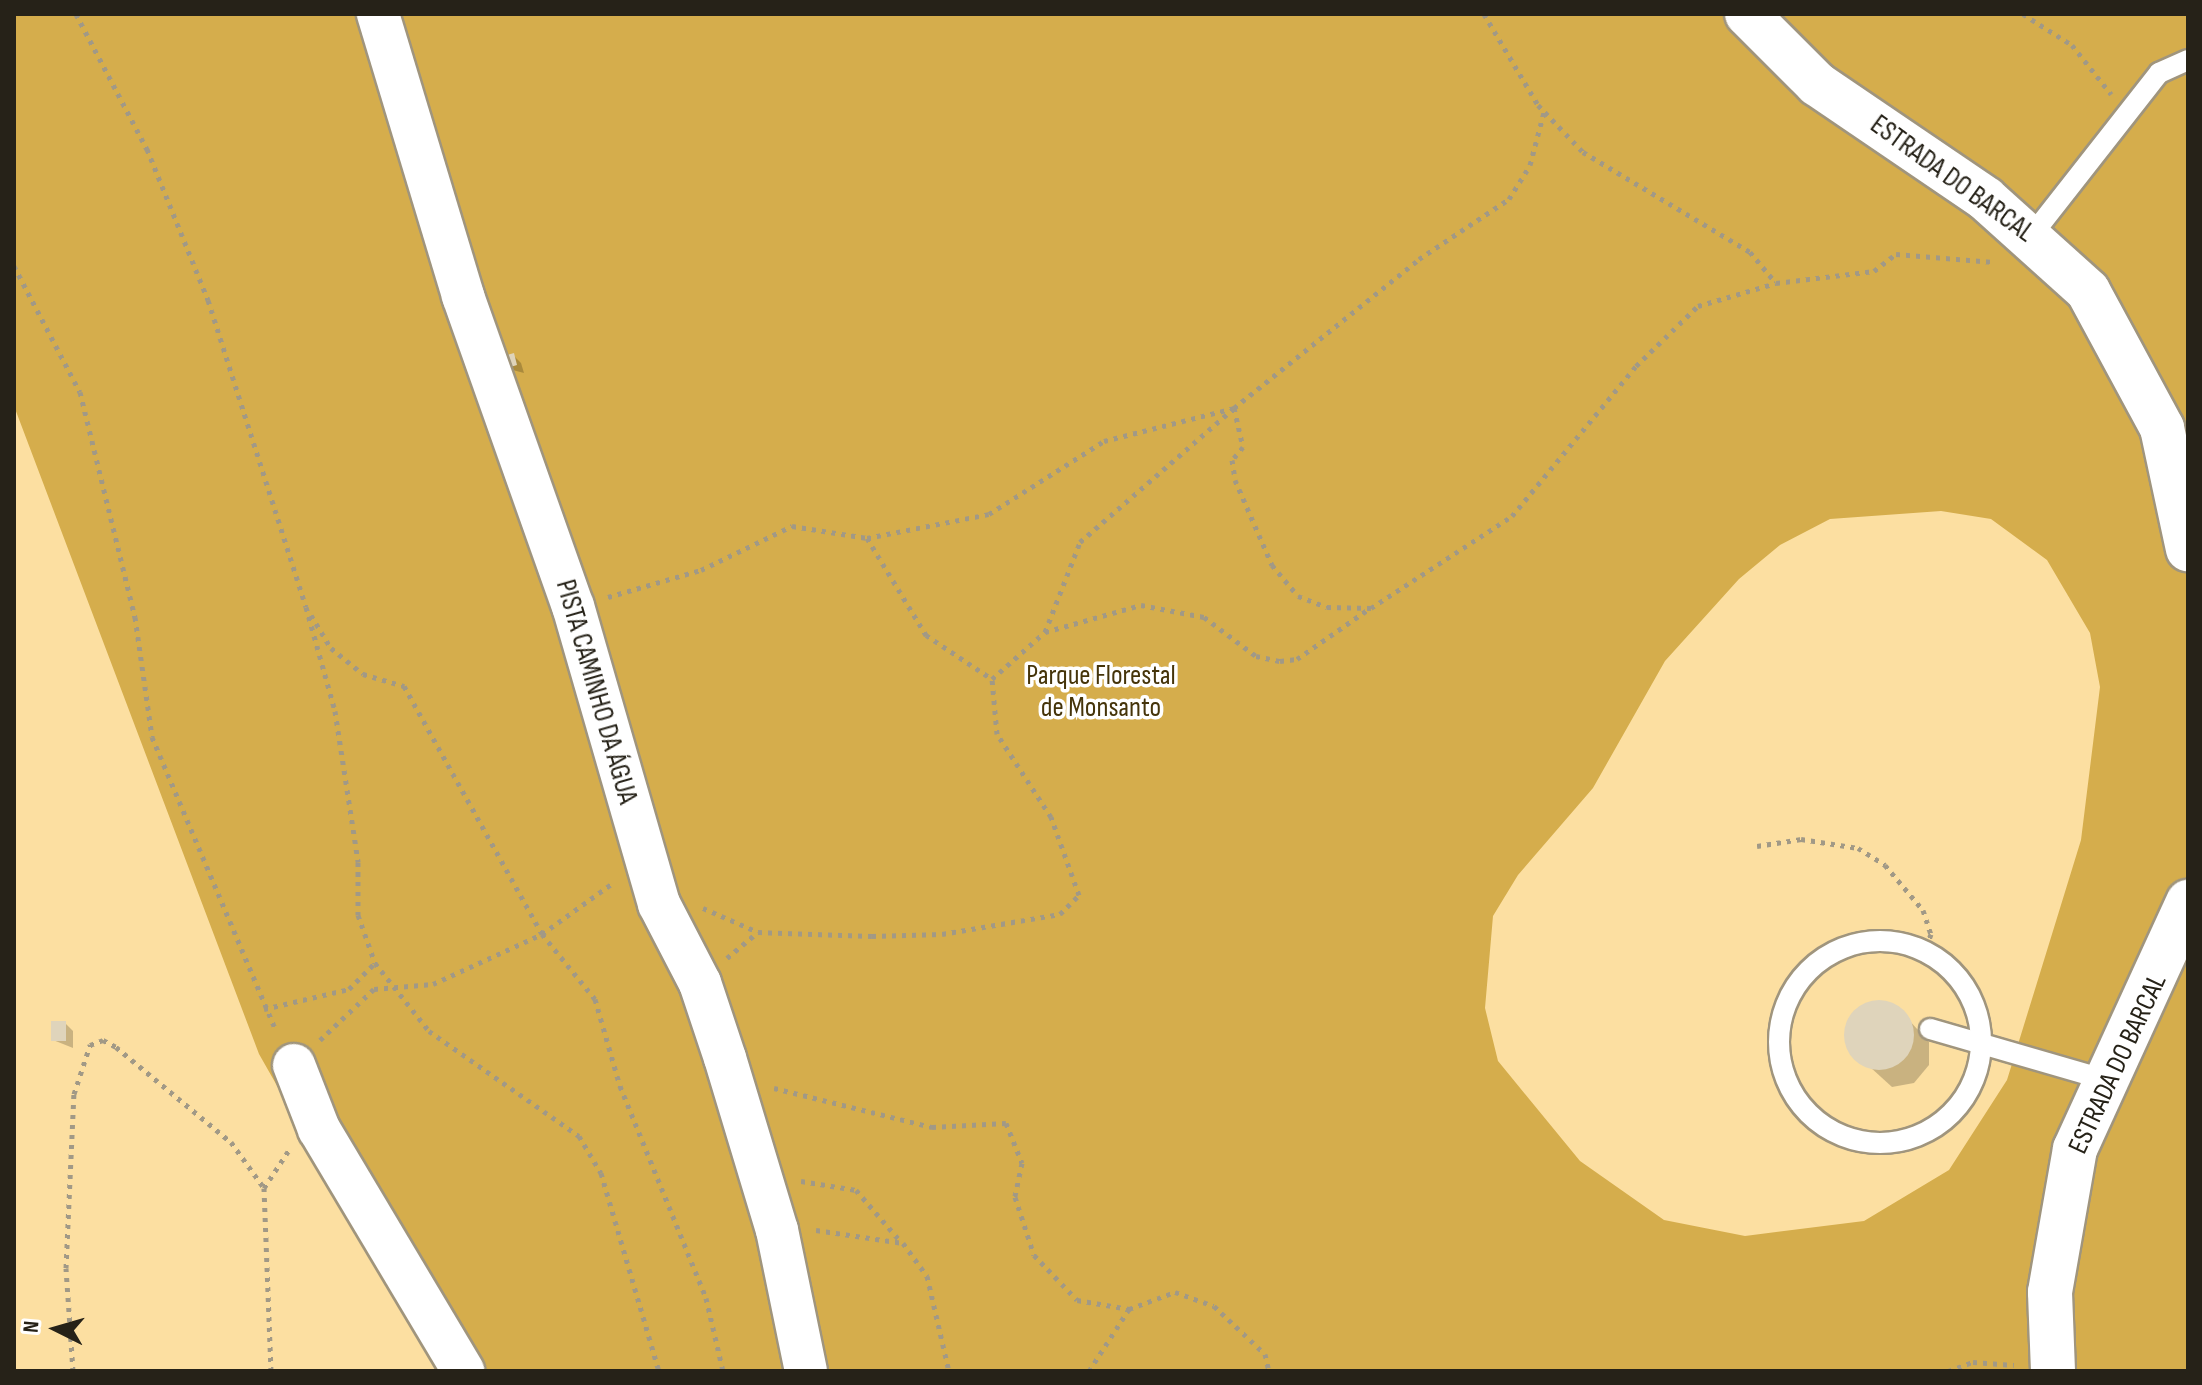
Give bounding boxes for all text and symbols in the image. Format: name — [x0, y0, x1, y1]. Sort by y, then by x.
street label: ESTRADA DO BARCAL — [1864, 108, 2040, 250]
street label: PISTA CAMINHO DA ÁGUA — [548, 576, 644, 808]
park label: Parque Florestal de Monsanto — [1026, 659, 1176, 725]
street label: ESTRADA DO BARCAL — [2062, 969, 2174, 1159]
north arrow — [16, 1289, 96, 1369]
text: N — [18, 1320, 46, 1334]

